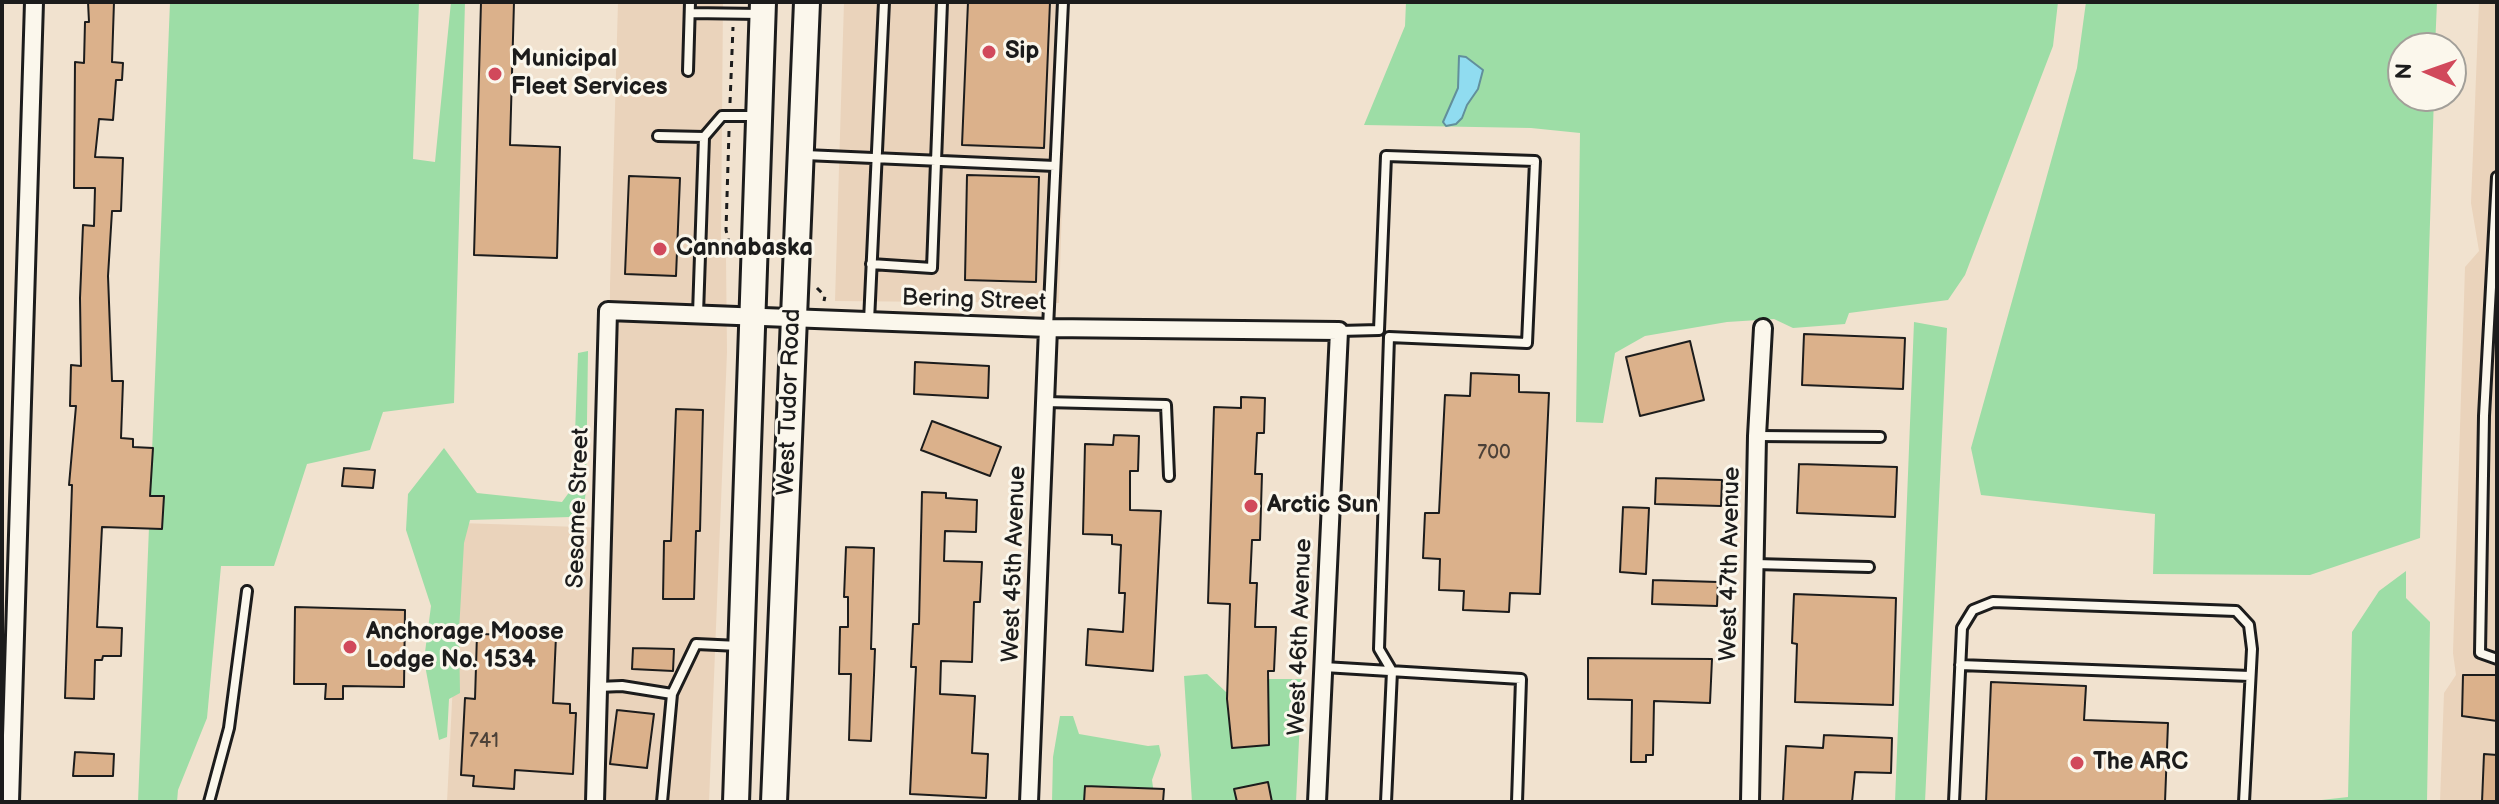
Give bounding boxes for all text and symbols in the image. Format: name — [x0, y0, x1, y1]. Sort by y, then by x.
north arrow — [2387, 32, 2467, 112]
place label: Sip — [1005, 38, 1039, 66]
marker: Sip — [980, 43, 998, 61]
place label: Municipal Fleet Services — [511, 46, 668, 102]
text: N — [2391, 62, 2418, 80]
marker: Municipal Fleet Services — [486, 65, 504, 83]
place label: Cannabaska — [676, 235, 813, 263]
marker: Cannabaska — [651, 240, 669, 258]
street label: Bering Street — [901, 284, 1047, 318]
street label: West Tudor Road — [772, 308, 808, 496]
street label: Sesame Street — [562, 427, 596, 589]
house number: 700 — [1477, 442, 1511, 466]
street label: West 45th Avenue — [997, 465, 1033, 663]
street label: West 47th Avenue — [1715, 466, 1747, 662]
place label: Arctic Sun — [1267, 492, 1378, 520]
marker: Arctic Sun — [1242, 497, 1260, 515]
street label: West 46th Avenue — [1283, 538, 1319, 736]
place label: Anchorage Moose Lodge No. 1534 — [366, 619, 564, 675]
marker: Anchorage Moose Lodge No. 1534 — [341, 638, 359, 656]
house number: 741 — [469, 730, 499, 754]
place label: The ARC — [2093, 749, 2188, 777]
marker: The ARC — [2068, 754, 2086, 772]

